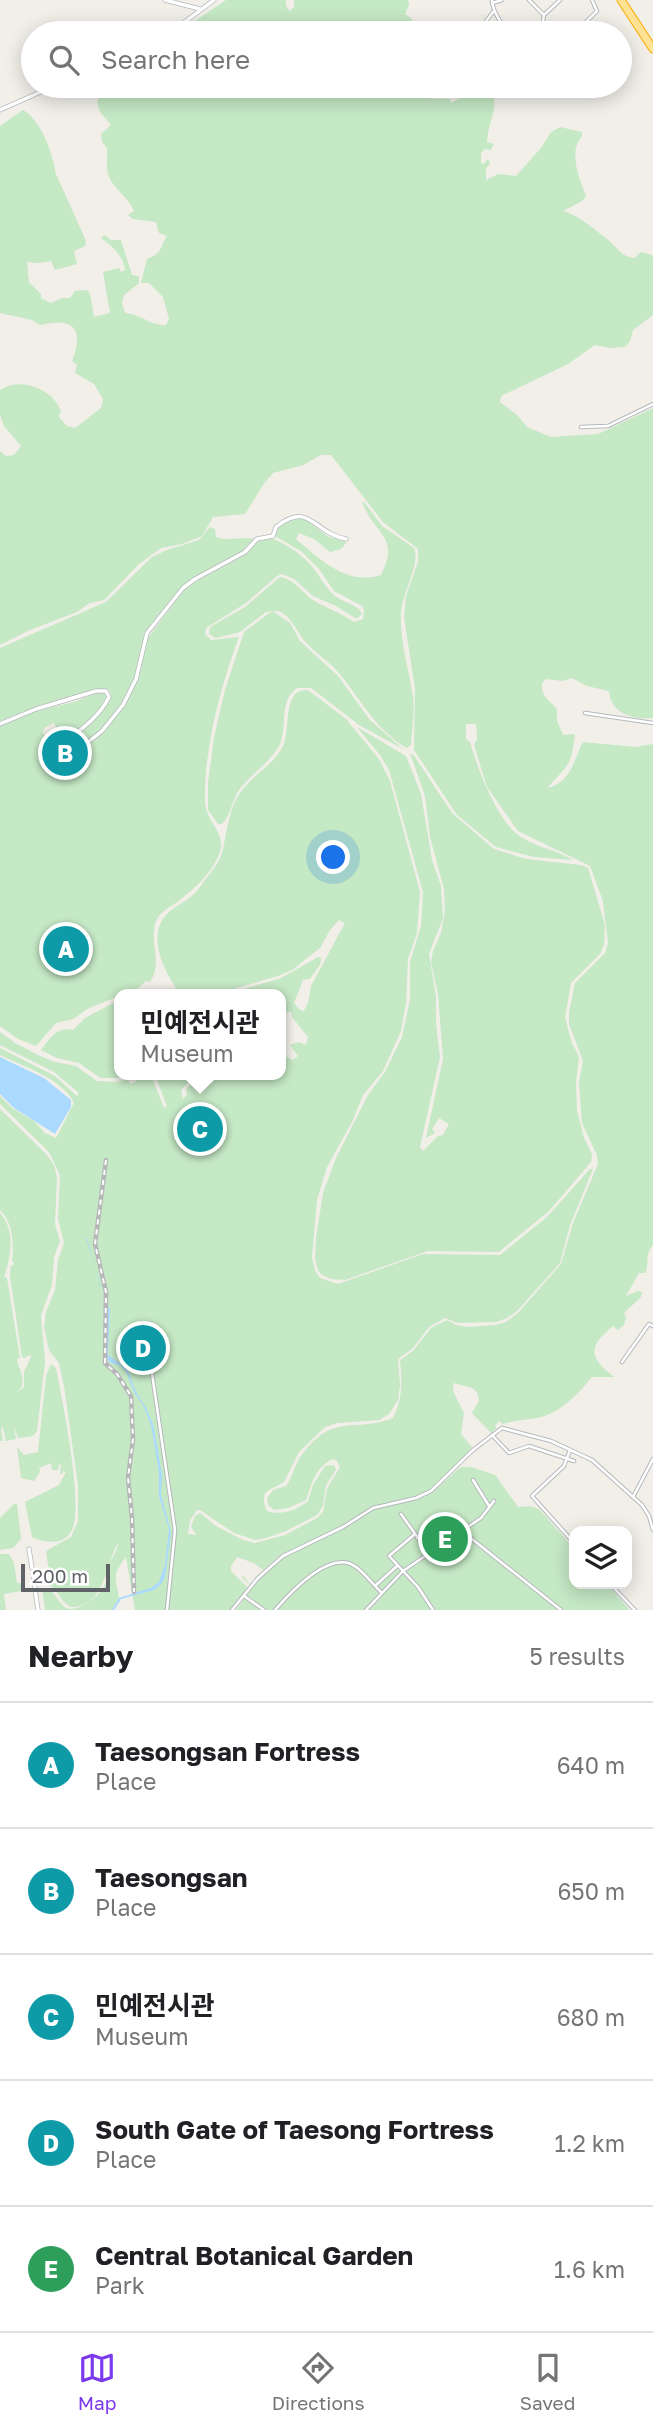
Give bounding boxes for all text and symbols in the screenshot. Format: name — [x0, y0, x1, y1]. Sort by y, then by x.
search box — [21, 21, 632, 98]
icon: search — [45, 41, 83, 79]
text: Search here — [101, 44, 250, 75]
pin: B — [42, 727, 88, 779]
your location — [316, 840, 350, 874]
pin: A — [43, 923, 89, 975]
popup — [114, 989, 286, 1080]
text: 민예전시관 — [140, 1007, 260, 1038]
text: Museum — [140, 1039, 234, 1067]
pin: C — [177, 1103, 223, 1155]
pin: D — [120, 1322, 166, 1374]
pin: E — [422, 1513, 468, 1565]
map controls — [569, 1526, 632, 1589]
button: layers — [569, 1526, 632, 1589]
scale bar — [21, 1561, 110, 1593]
text: 200 m — [32, 1564, 88, 1587]
text: Nearby — [28, 1638, 133, 1674]
text: 5 results — [529, 1642, 625, 1670]
text: Taesongsan Fortress — [95, 1736, 360, 1767]
text: A — [43, 1751, 59, 1779]
text: 640 m — [557, 1751, 625, 1779]
text: Place — [95, 1767, 156, 1795]
text: Taesongsan — [95, 1862, 247, 1893]
text: B — [43, 1877, 59, 1905]
text: 650 m — [557, 1877, 625, 1905]
text: Place — [95, 1893, 156, 1921]
text: 민예전시관 — [95, 1990, 215, 2021]
text: C — [43, 2003, 59, 2031]
text: 680 m — [557, 2003, 625, 2031]
text: Museum — [95, 2022, 189, 2050]
text: South Gate of Taesong Fortress — [95, 2114, 494, 2145]
text: D — [43, 2129, 59, 2157]
text: 1.2 km — [555, 2129, 625, 2157]
text: Place — [95, 2145, 156, 2173]
text: Central Botanical Garden — [95, 2240, 413, 2271]
text: E — [44, 2255, 58, 2283]
text: 1.6 km — [554, 2255, 625, 2283]
text: Park — [95, 2271, 145, 2299]
tab: Map — [78, 2349, 116, 2414]
tab: Directions — [272, 2349, 365, 2414]
tab: Saved — [520, 2349, 575, 2414]

